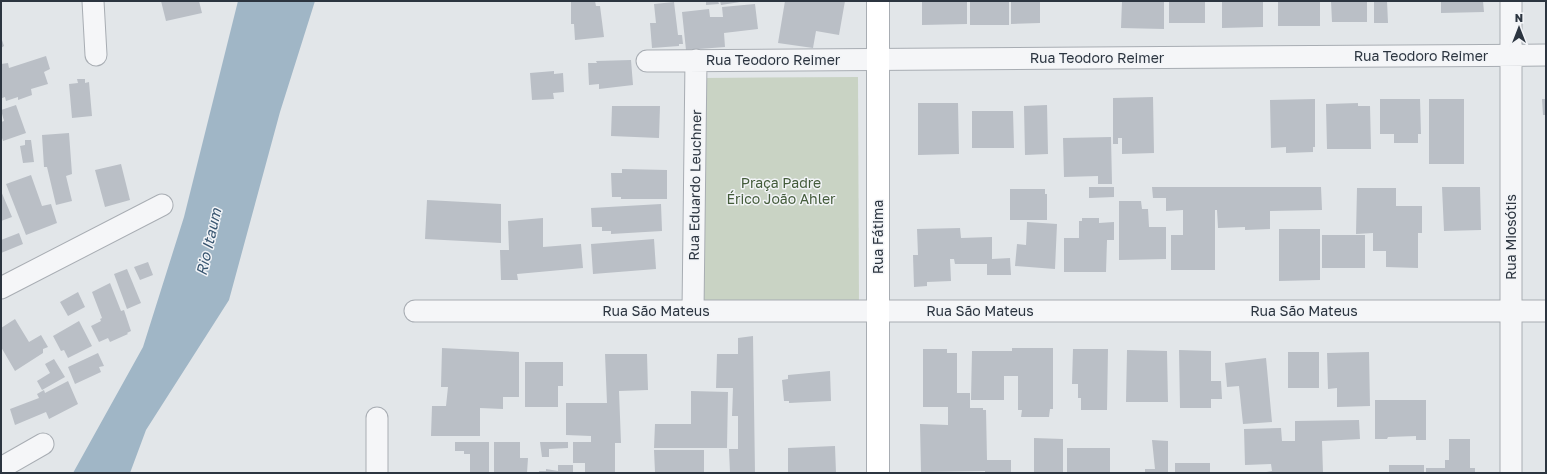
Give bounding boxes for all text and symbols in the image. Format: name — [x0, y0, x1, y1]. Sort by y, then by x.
north arrow — [1499, 8, 1539, 48]
text: N — [1515, 11, 1523, 24]
street label: Rua Teodoro Reimer — [1354, 47, 1489, 64]
street label: Rua Teodoro Reimer — [1030, 49, 1165, 66]
street label: Rua Teodoro Reimer — [706, 51, 841, 68]
street label: Rua Eduardo Leuchner — [685, 109, 704, 261]
park label: Praça Padre Érico João Ahler — [726, 174, 836, 207]
street label: Rua Miosótis — [1502, 194, 1519, 280]
street label: Rua Fátima — [869, 200, 886, 274]
water label: Rio Itaum — [192, 206, 225, 277]
street label: Rua São Mateus — [602, 302, 710, 319]
street label: Rua São Mateus — [926, 302, 1034, 319]
street label: Rua São Mateus — [1250, 302, 1358, 319]

